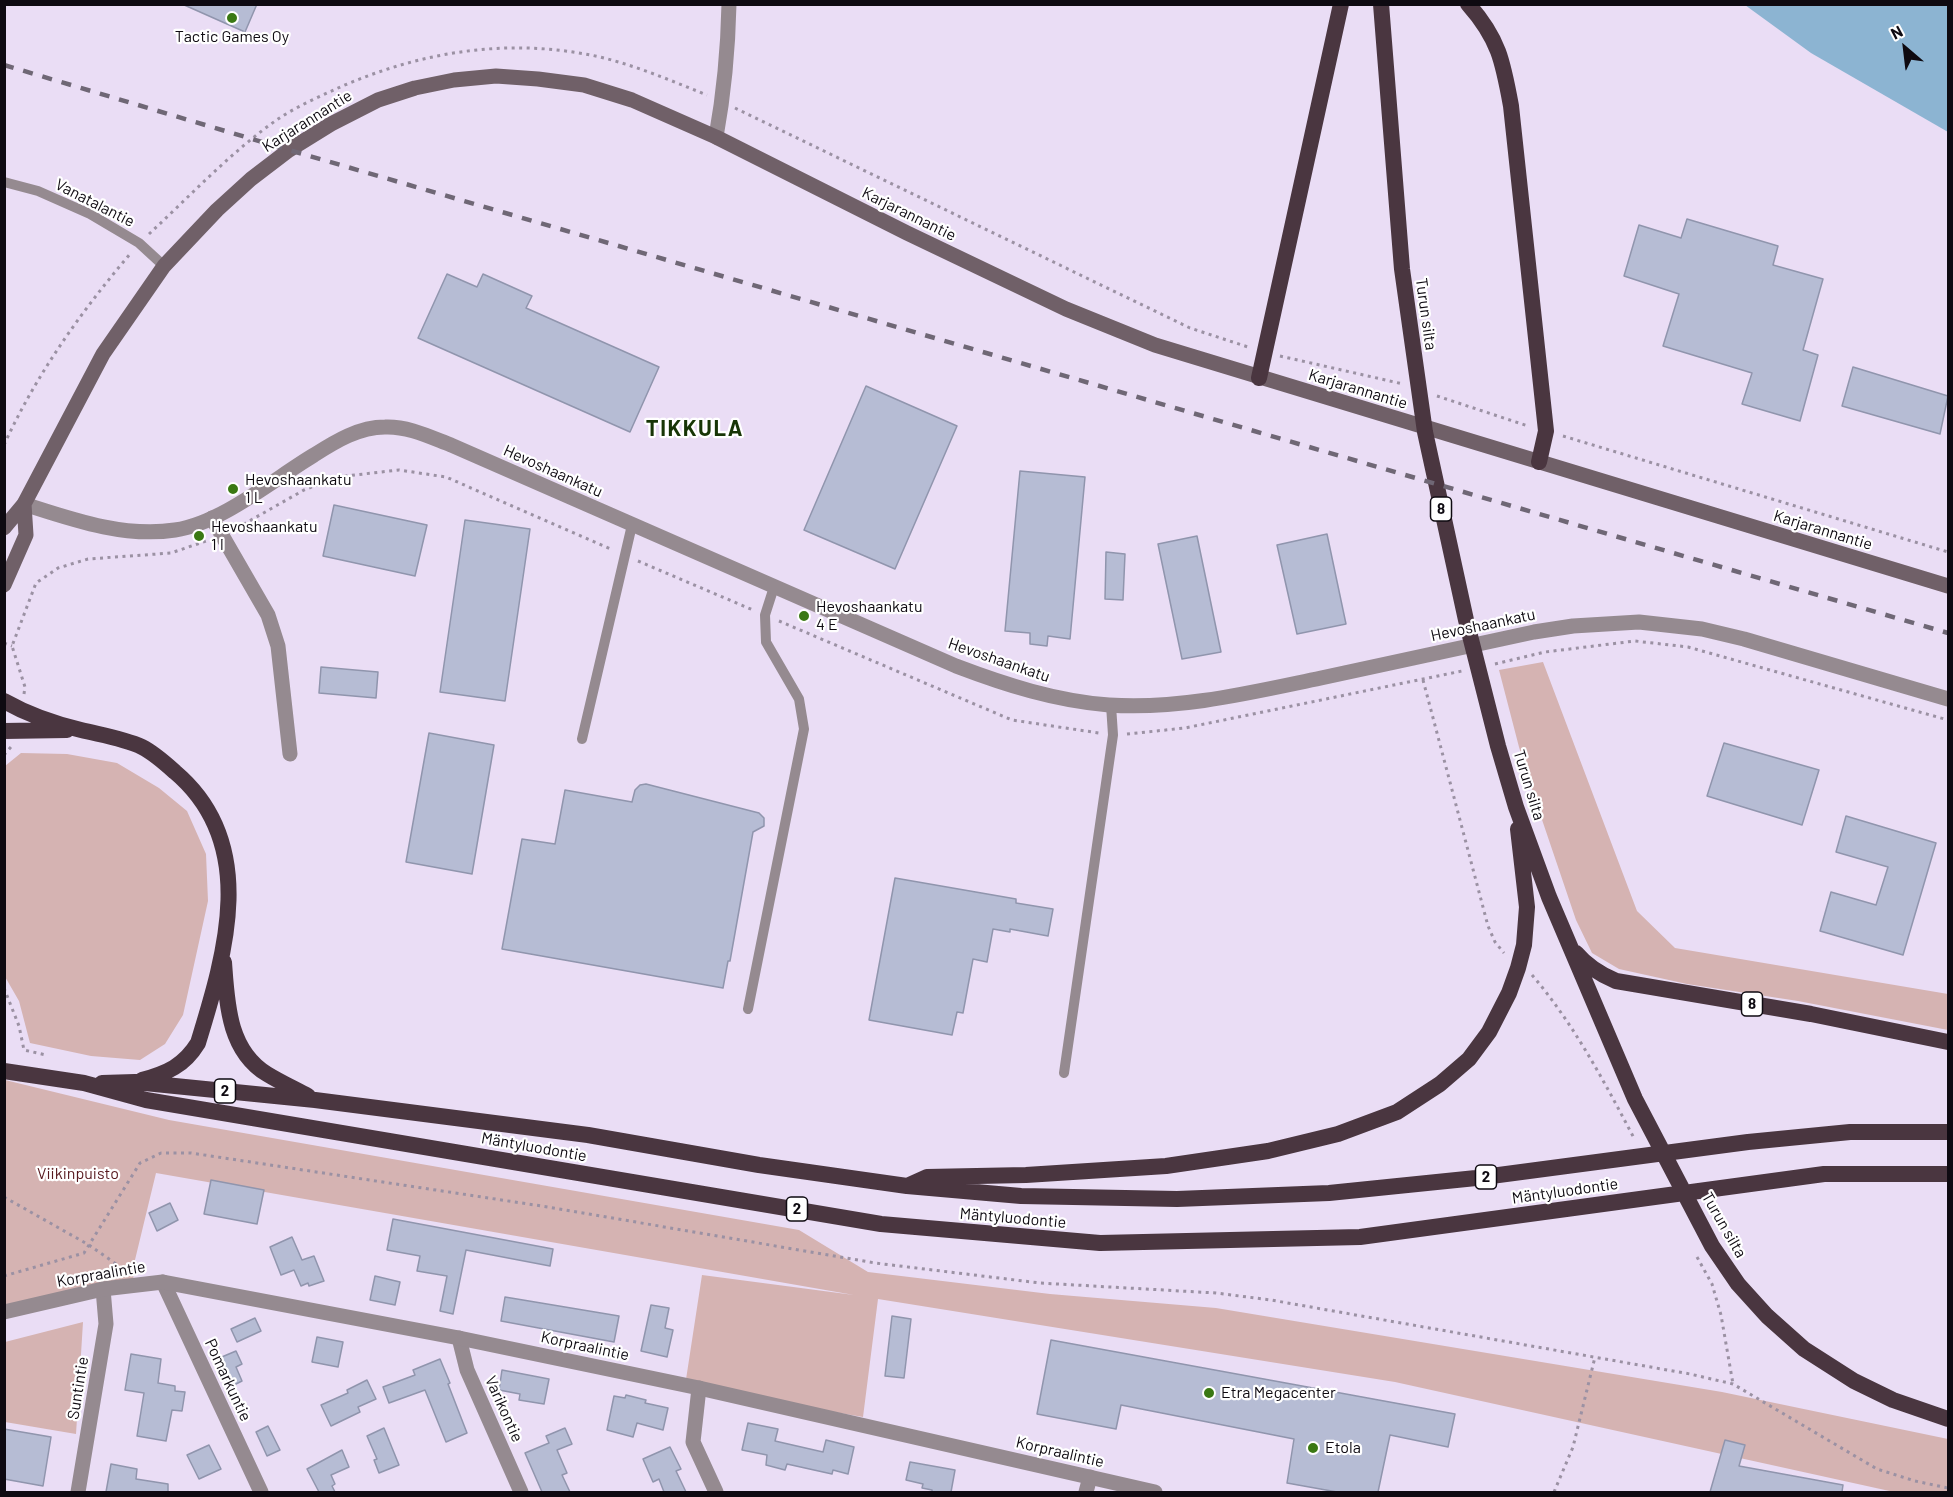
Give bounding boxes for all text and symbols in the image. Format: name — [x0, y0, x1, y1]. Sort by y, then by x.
marker: Tactic Games Oy — [225, 11, 239, 25]
north arrow — [1875, 18, 1935, 78]
text: N — [1887, 21, 1905, 43]
place label: Tactic Games Oy — [175, 27, 289, 47]
street label: Karjarannantie — [259, 86, 355, 156]
street label: Vanatalantie — [52, 175, 138, 231]
street label: Karjarannantie — [859, 183, 959, 245]
street label: Turun silta — [1411, 277, 1441, 351]
street label: Karjarannantie — [1306, 365, 1410, 413]
district label: TIKKULA — [646, 416, 744, 442]
street label: Hevoshaankatu — [500, 441, 606, 501]
place label: Hevoshaankatu 1 L — [245, 470, 351, 508]
marker: Hevoshaankatu 1 L — [226, 482, 240, 496]
road number: 8 — [1430, 497, 1452, 521]
street label: Karjarannantie — [1771, 506, 1875, 554]
place label: Hevoshaankatu 1 I — [211, 517, 317, 555]
marker: Hevoshaankatu 1 I — [192, 529, 206, 543]
place label: Hevoshaankatu 4 E — [816, 597, 922, 635]
street label: Hevoshaankatu — [1429, 605, 1537, 645]
marker: Hevoshaankatu 4 E — [797, 609, 811, 623]
street label: Hevoshaankatu — [946, 634, 1052, 686]
street label: Turun silta — [1509, 747, 1549, 823]
road number: 8 — [1742, 992, 1762, 1016]
road number: 2 — [214, 1079, 236, 1103]
street label: Mäntyluodontie — [480, 1128, 588, 1166]
park label: Viikinpuisto — [37, 1164, 119, 1184]
road number: 2 — [1476, 1165, 1496, 1189]
street label: Mäntyluodontie — [1511, 1174, 1619, 1208]
street label: Turun silta — [1698, 1189, 1750, 1261]
road number: 2 — [786, 1197, 808, 1221]
street label: Mäntyluodontie — [959, 1204, 1067, 1232]
street label: Korpraalintie — [55, 1257, 147, 1291]
street label: Korpraalintie — [539, 1327, 631, 1365]
street label: Pomarkuntie — [201, 1336, 255, 1424]
street label: Suntintie — [64, 1355, 92, 1421]
street label: Varikontie — [481, 1373, 527, 1445]
place label: Etra Megacenter — [1221, 1383, 1336, 1403]
marker: Etra Megacenter — [1202, 1386, 1216, 1400]
street label: Korpraalintie — [1014, 1433, 1106, 1471]
place label: Etola — [1325, 1438, 1361, 1458]
marker: Etola — [1306, 1441, 1320, 1455]

